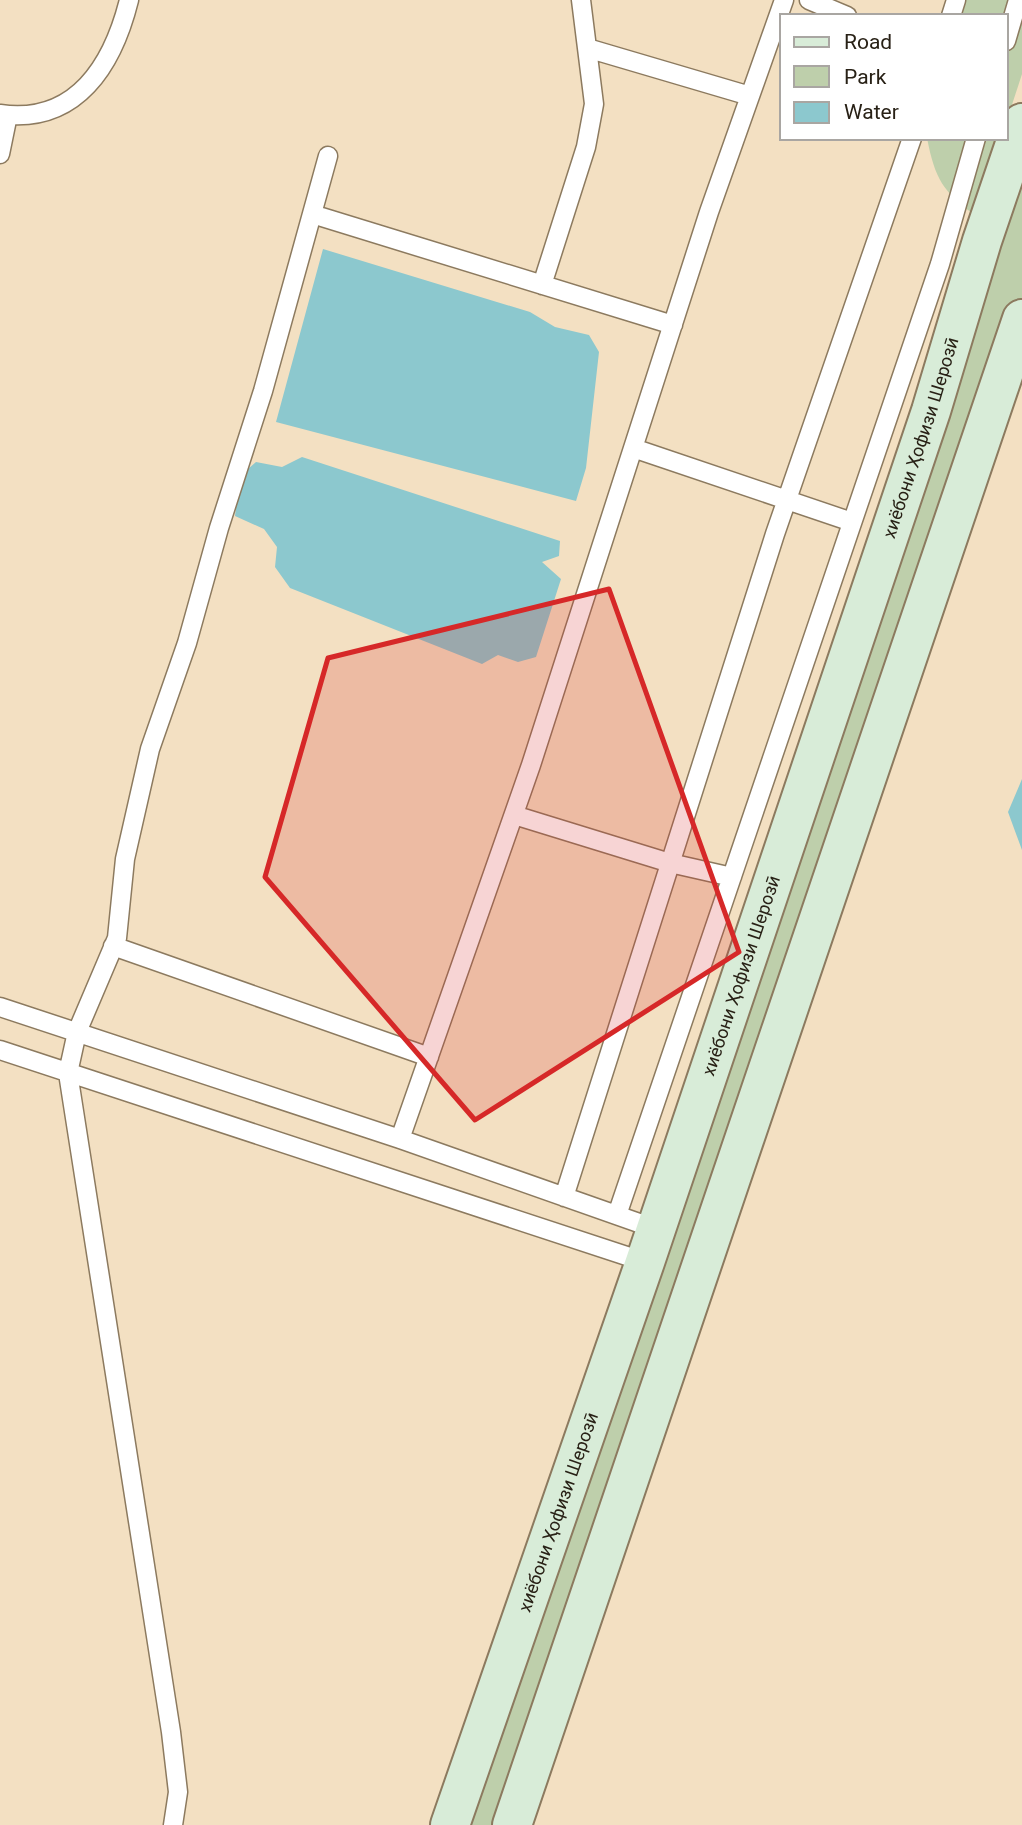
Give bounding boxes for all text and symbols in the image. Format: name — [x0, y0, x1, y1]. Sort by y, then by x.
legend — [780, 14, 1008, 140]
text: Road — [844, 30, 892, 54]
text: Park — [844, 65, 887, 89]
text: Water — [844, 100, 899, 124]
street label: хиёбони Ҳофизи Шерозӣ — [878, 335, 962, 541]
street label: хиёбони Ҳофизи Шерозӣ — [697, 873, 784, 1078]
street label: хиёбони Ҳофизи Шерозӣ — [514, 1410, 602, 1615]

